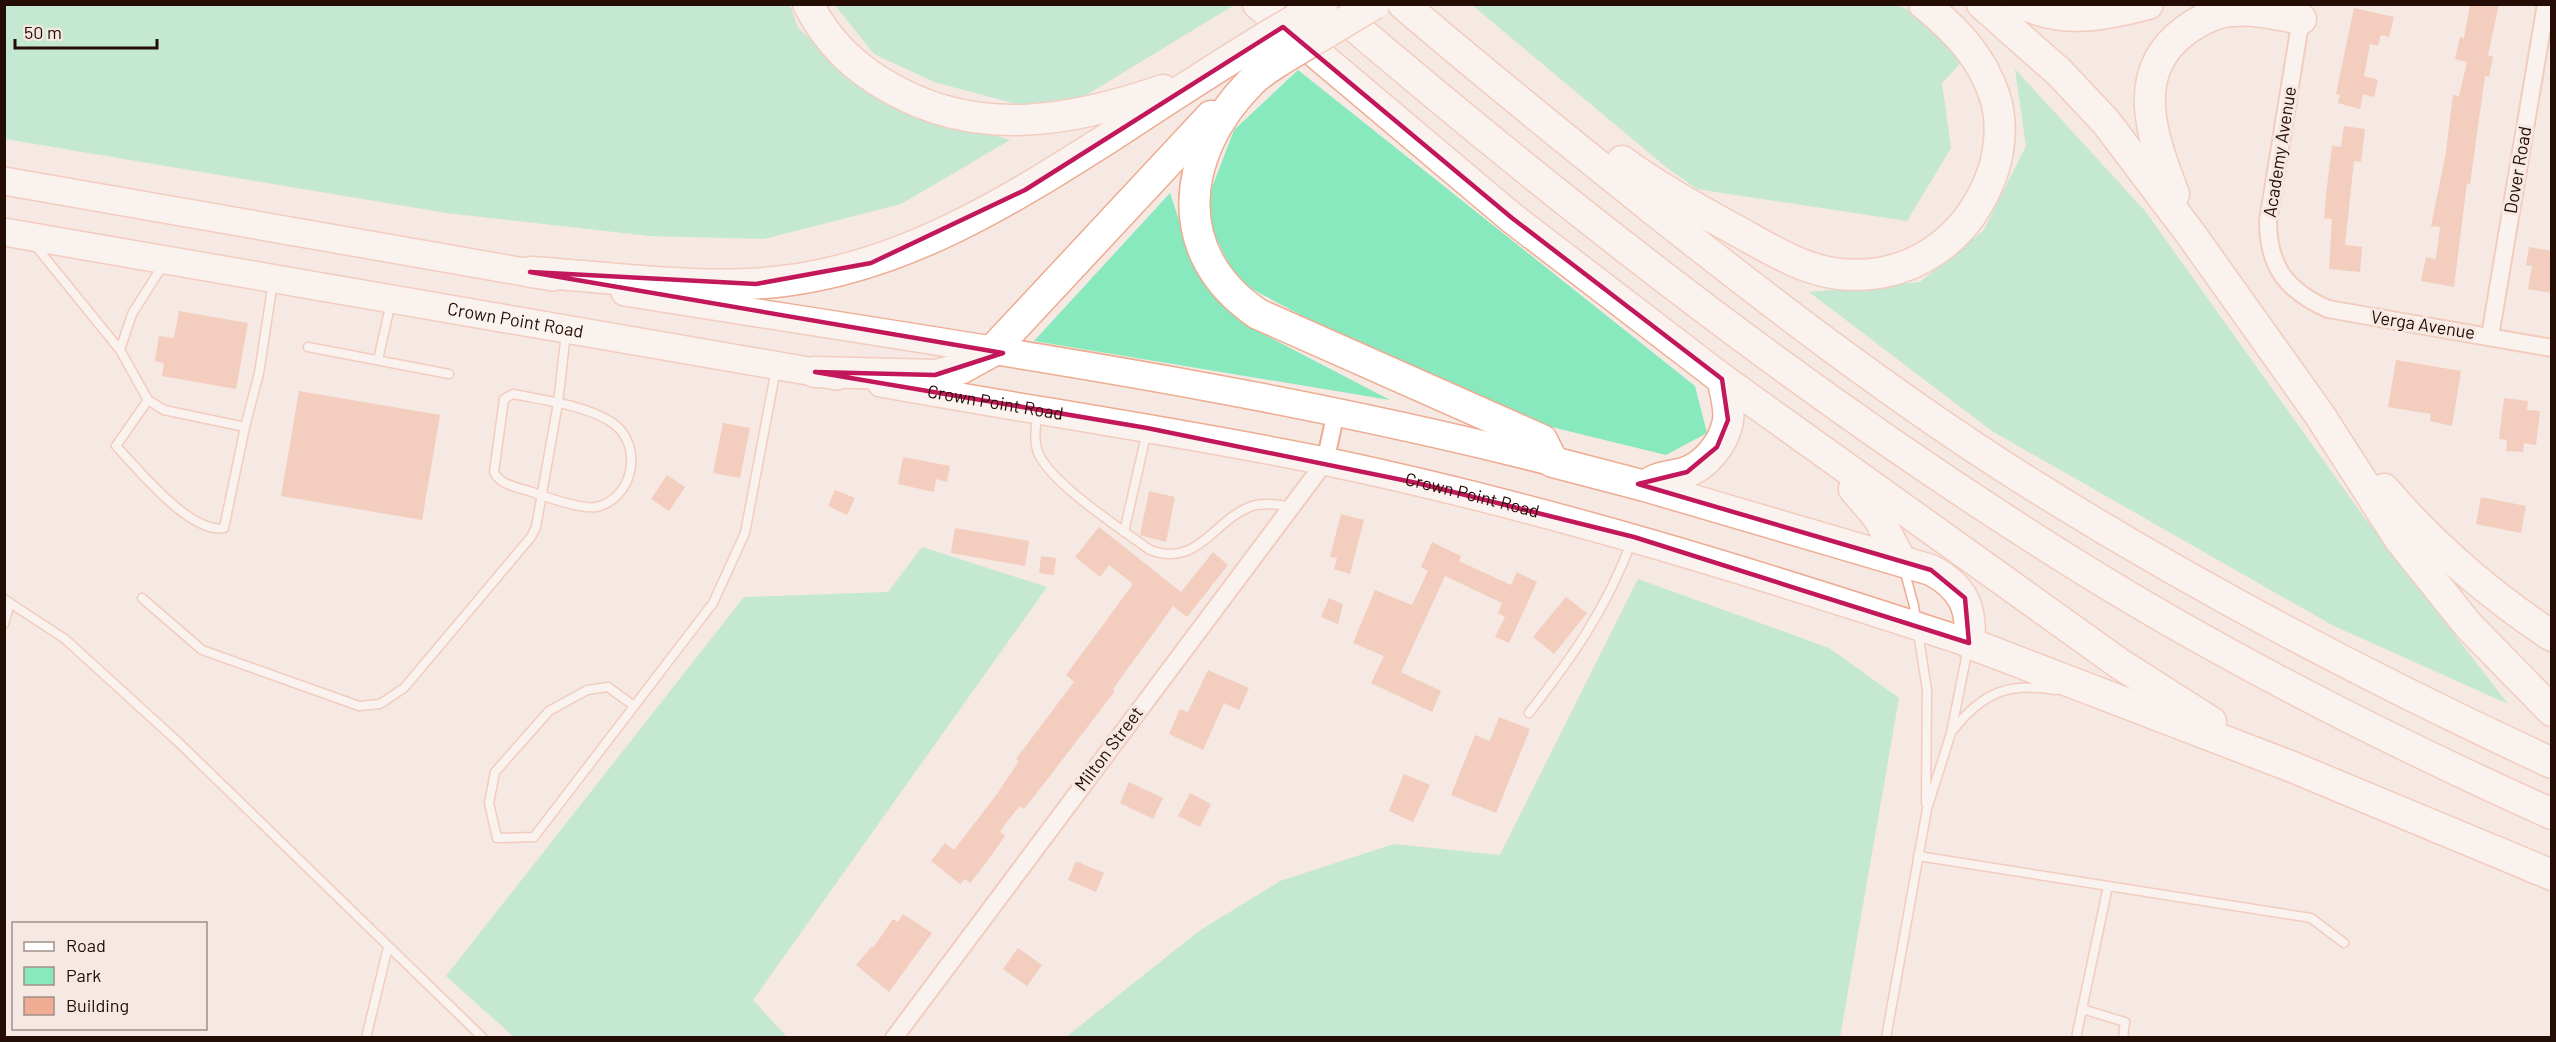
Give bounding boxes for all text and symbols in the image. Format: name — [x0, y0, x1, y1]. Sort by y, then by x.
scale bar — [15, 12, 158, 50]
text: 50 m — [24, 21, 62, 43]
street label: Academy Avenue — [2258, 85, 2300, 219]
street label: Dover Road — [2499, 124, 2536, 215]
street label: Crown Point Road — [446, 297, 585, 342]
street label: Verga Avenue — [2369, 305, 2477, 343]
street label: Crown Point Road — [926, 379, 1065, 424]
street label: Crown Point Road — [1403, 467, 1542, 522]
street label: Milton Street — [1069, 702, 1147, 795]
legend — [12, 922, 207, 1030]
text: Road — [66, 934, 106, 956]
text: Park — [66, 964, 101, 986]
text: Building — [66, 994, 129, 1016]

